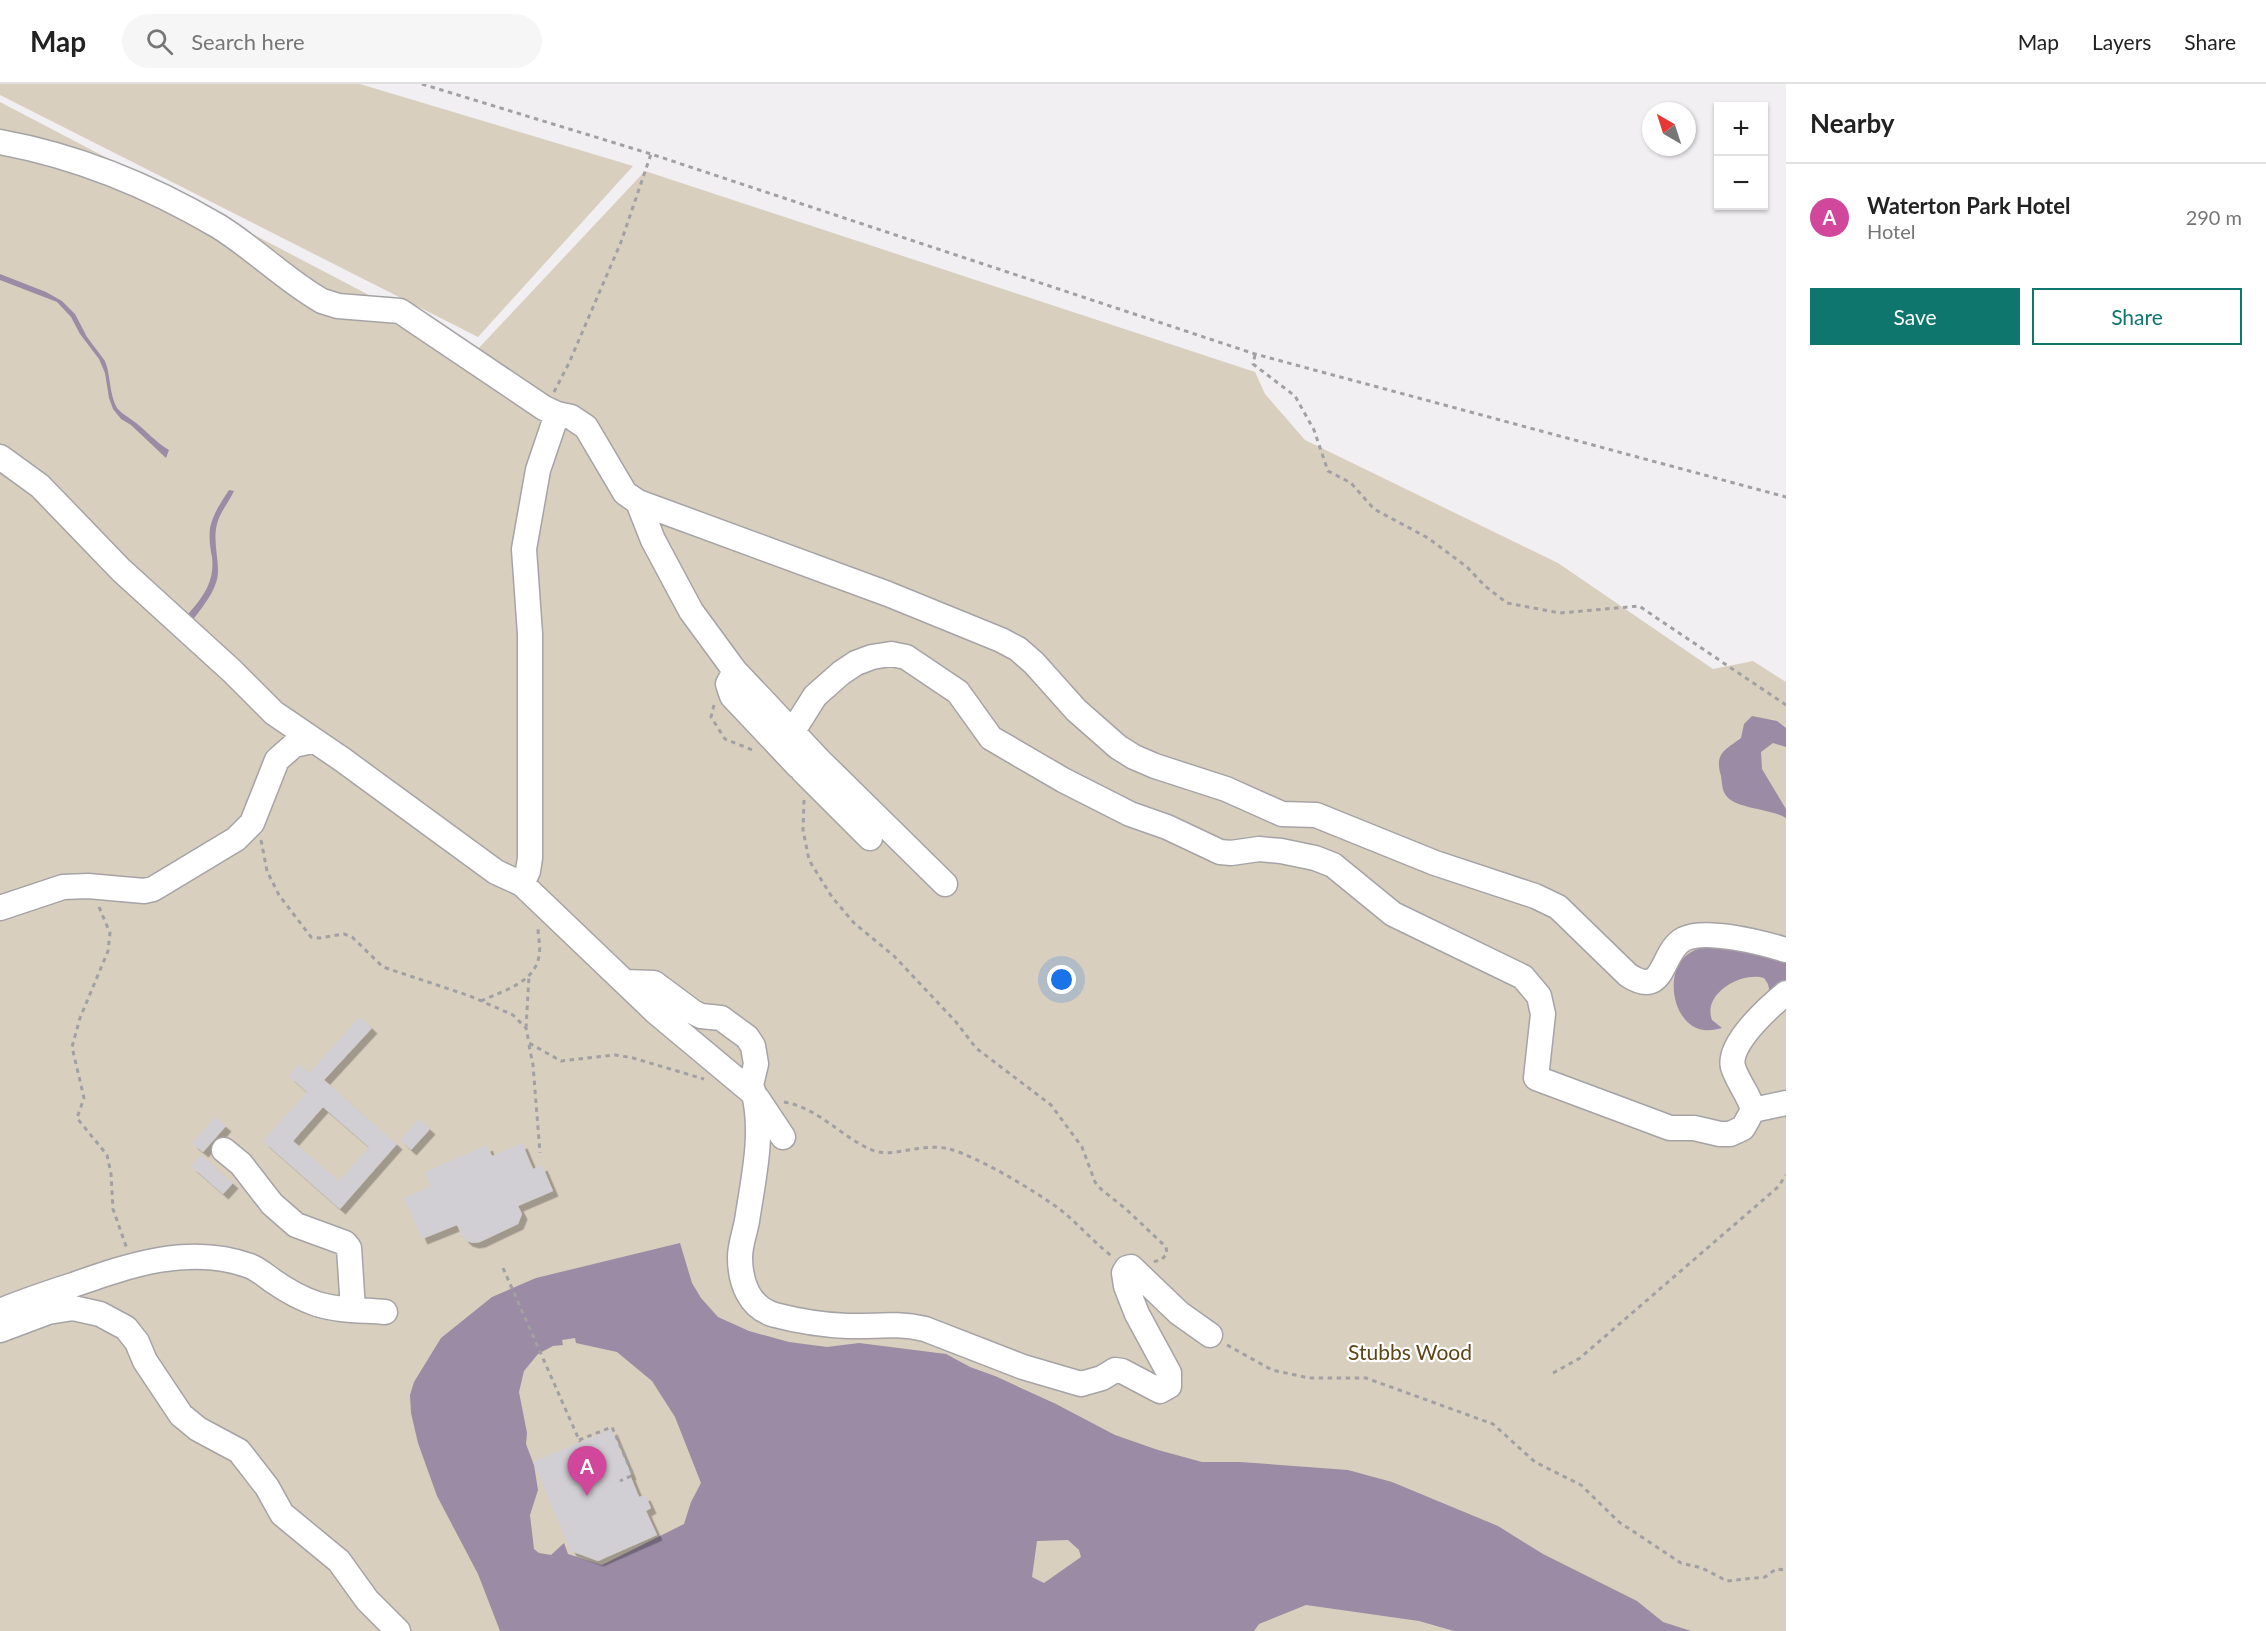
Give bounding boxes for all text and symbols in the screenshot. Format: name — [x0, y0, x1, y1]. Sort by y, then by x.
search box — [122, 14, 542, 68]
text: Map — [30, 24, 86, 58]
icon: search — [143, 25, 176, 58]
text: Search here — [191, 28, 305, 55]
text: Map — [2018, 29, 2059, 54]
text: Layers — [2092, 29, 2151, 54]
text: Share — [2184, 29, 2236, 54]
north arrow — [1642, 102, 1696, 156]
map controls — [1714, 102, 1768, 210]
button: + — [1714, 102, 1768, 156]
text: Nearby — [1810, 107, 1895, 139]
button: − — [1714, 156, 1768, 210]
text: Waterton Park Hotel — [1867, 192, 2070, 219]
text: A — [1823, 205, 1836, 229]
text: 290 m — [2186, 205, 2242, 229]
text: Hotel — [1867, 219, 1916, 243]
button: Save — [1810, 288, 2020, 345]
button: Share — [2032, 288, 2242, 345]
your location — [1047, 965, 1076, 994]
park label: Stubbs Wood — [1348, 1339, 1472, 1364]
pin: A — [568, 1446, 606, 1496]

